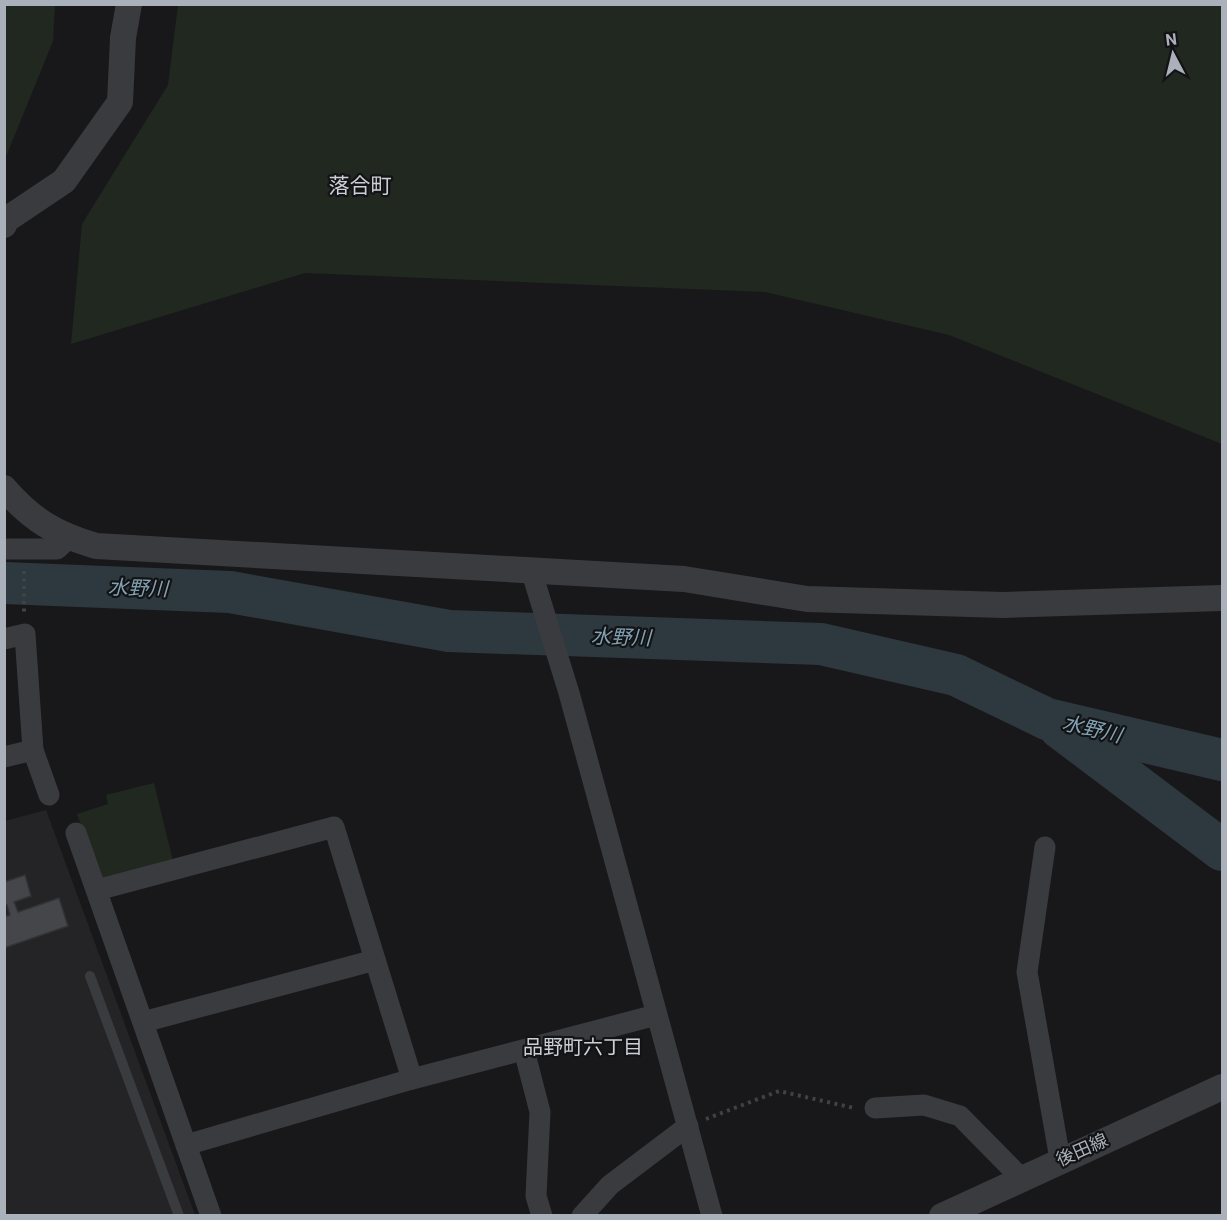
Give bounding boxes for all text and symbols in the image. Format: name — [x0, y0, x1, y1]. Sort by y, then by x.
north arrow — [1143, 24, 1203, 84]
text: N — [1164, 29, 1178, 50]
district label: 落合町 — [329, 174, 392, 198]
water label: 水野川 — [108, 575, 170, 601]
water label: 水野川 — [591, 624, 653, 650]
water label: 水野川 — [1060, 711, 1126, 748]
district label: 品野町六丁目 — [523, 1035, 643, 1059]
street label: 後田線 — [1053, 1129, 1111, 1170]

